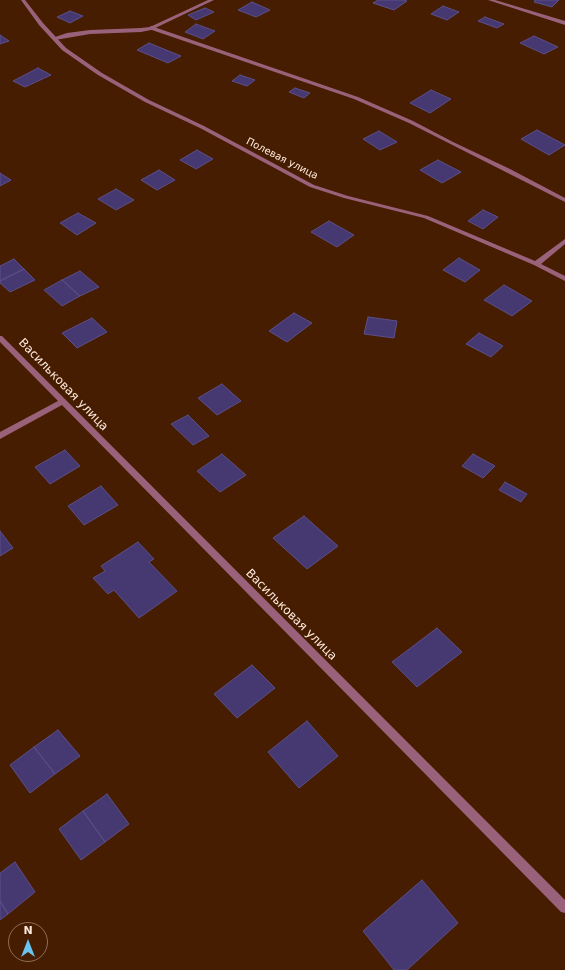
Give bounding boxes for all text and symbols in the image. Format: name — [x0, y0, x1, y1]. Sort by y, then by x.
street label: Полевая улица — [244, 136, 320, 182]
street label: Васильковая улица — [15, 336, 111, 434]
street label: Васильковая улица — [242, 566, 340, 664]
north arrow — [8, 922, 48, 962]
text: N — [23, 924, 33, 937]

